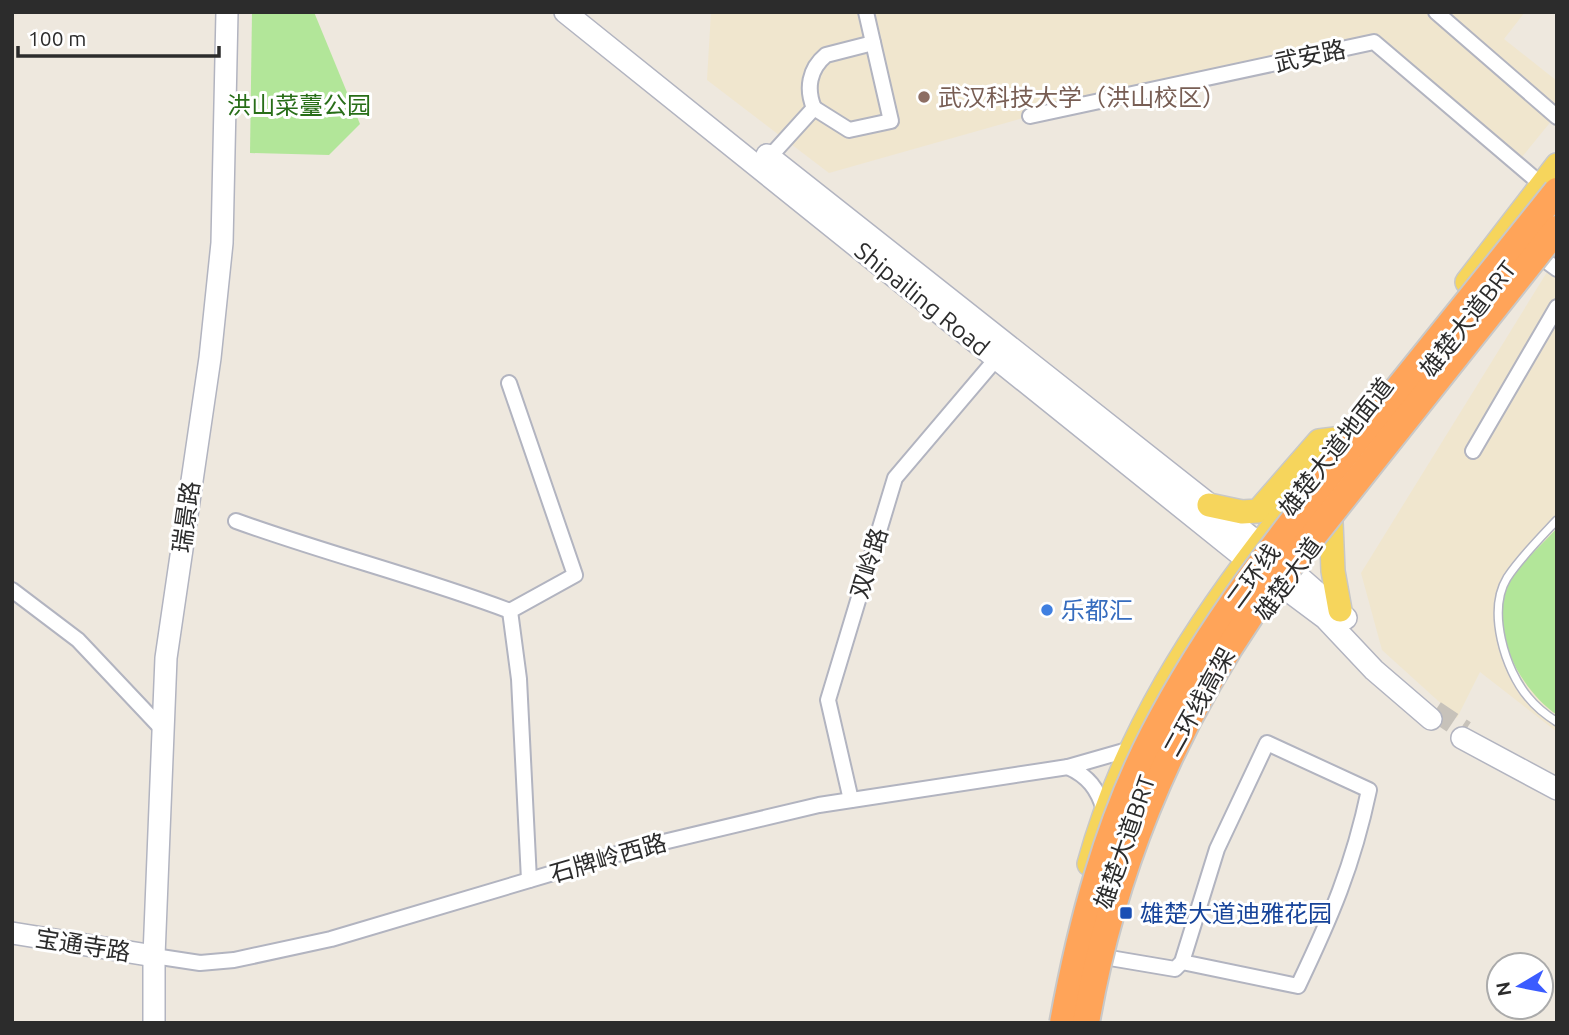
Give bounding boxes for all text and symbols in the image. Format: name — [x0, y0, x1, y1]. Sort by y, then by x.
scale bar — [18, 14, 219, 58]
text: 100 m — [28, 26, 86, 50]
street label: 武安路 — [1272, 35, 1348, 77]
place label: 武汉科技大学（洪山校区） — [938, 84, 1226, 111]
marker: 武汉科技大学（洪山校区） — [916, 89, 932, 105]
park label: 洪山菜薹公园 — [227, 92, 371, 119]
street label: Shipailing Road — [849, 237, 995, 361]
street label: 雄楚大道BRT — [1414, 256, 1522, 382]
street label: 雄楚大道地面道 — [1274, 372, 1398, 522]
street label: 瑞景路 — [168, 479, 204, 555]
street label: 双岭路 — [846, 525, 892, 601]
street label: 雄楚大道 — [1249, 532, 1327, 626]
street label: 二环线 — [1221, 539, 1285, 613]
place label: 乐都汇 — [1061, 597, 1133, 624]
marker: 乐都汇 — [1039, 602, 1055, 618]
street label: 二环线高架 — [1158, 643, 1240, 761]
street label: 雄楚大道BRT — [1090, 772, 1160, 912]
street label: 石牌岭西路 — [547, 828, 669, 888]
place label: 雄楚大道迪雅花园 — [1140, 900, 1332, 927]
marker: 雄楚大道迪雅花园 — [1118, 905, 1134, 921]
street label: 宝通寺路 — [33, 924, 133, 966]
north arrow — [1485, 951, 1555, 1021]
text: N — [1491, 980, 1515, 998]

